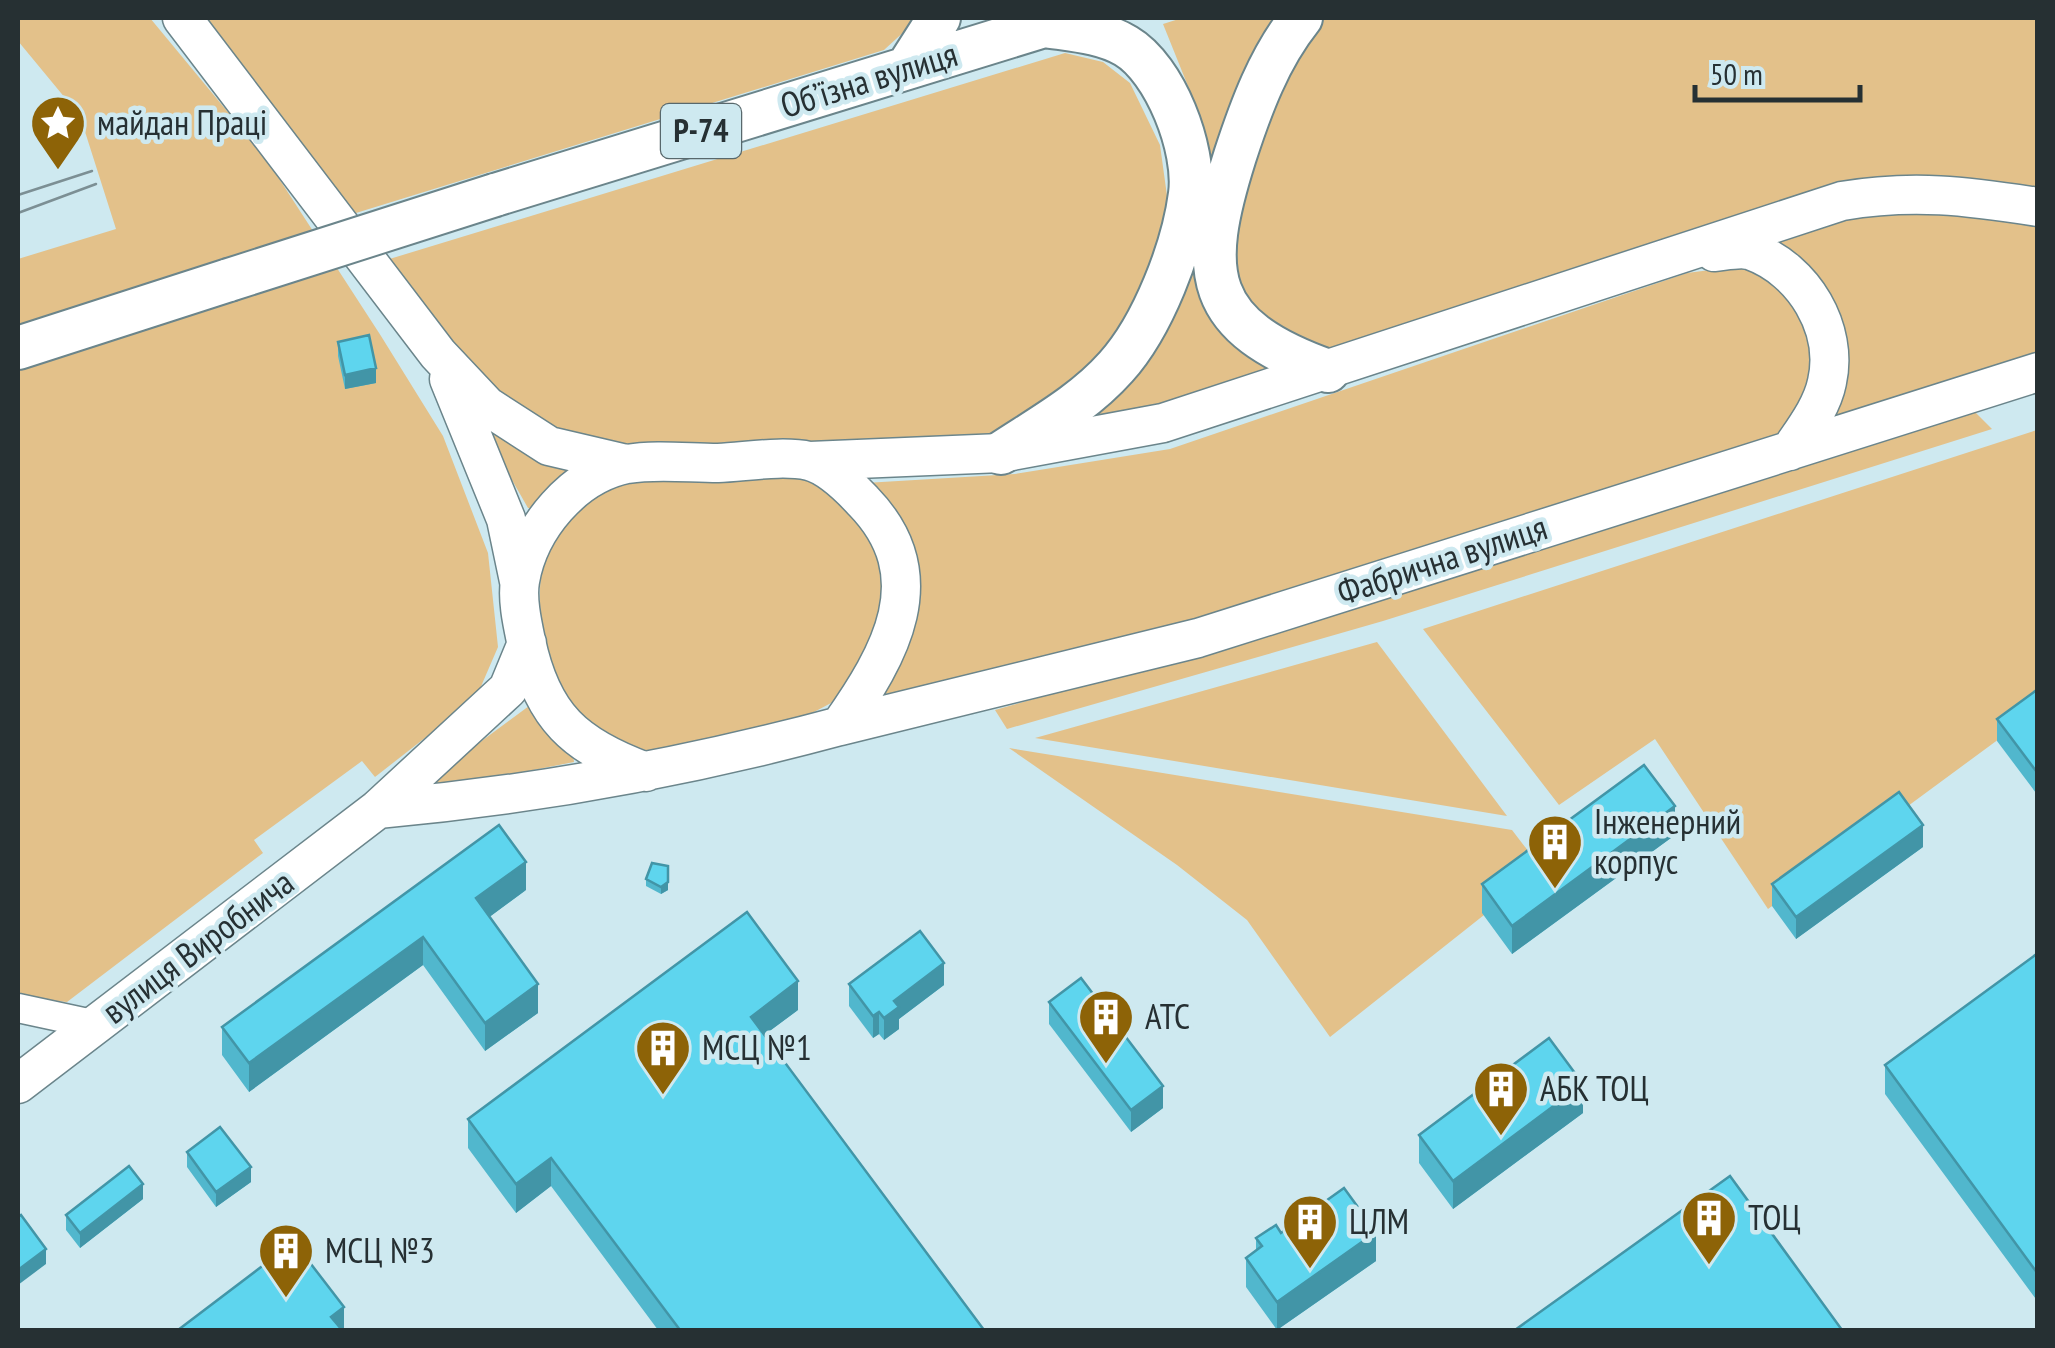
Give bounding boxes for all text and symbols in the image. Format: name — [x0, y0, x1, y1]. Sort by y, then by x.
street label: Обʼїзна вулиця — [775, 30, 963, 128]
scale bar — [1695, 40, 1860, 102]
text: 50 m — [1710, 54, 1763, 93]
place icon: майдан Праці — [28, 93, 88, 172]
place label: майдан Праці — [97, 99, 267, 145]
road number: Р-74 — [661, 104, 741, 158]
street label: Фабрична вулиця — [1331, 504, 1552, 615]
place label: Інженерний корпус — [1594, 798, 1741, 884]
building icon: Інженерний корпус — [1525, 812, 1585, 891]
street label: вулиця Виробнича — [92, 859, 303, 1033]
building icon: АТС — [1076, 987, 1136, 1066]
place label: АТС — [1145, 993, 1190, 1039]
building icon: МСЦ №1 — [633, 1018, 693, 1097]
place label: МСЦ №1 — [702, 1024, 812, 1070]
building icon: АБК ТОЦ — [1471, 1059, 1531, 1138]
place label: АБК ТОЦ — [1540, 1065, 1649, 1111]
building icon: ТОЦ — [1679, 1188, 1739, 1267]
building icon: ЦЛМ — [1280, 1192, 1340, 1271]
place label: ТОЦ — [1748, 1194, 1801, 1240]
place label: ЦЛМ — [1349, 1198, 1409, 1244]
building icon: МСЦ №3 — [256, 1221, 316, 1300]
place label: МСЦ №3 — [325, 1227, 435, 1273]

